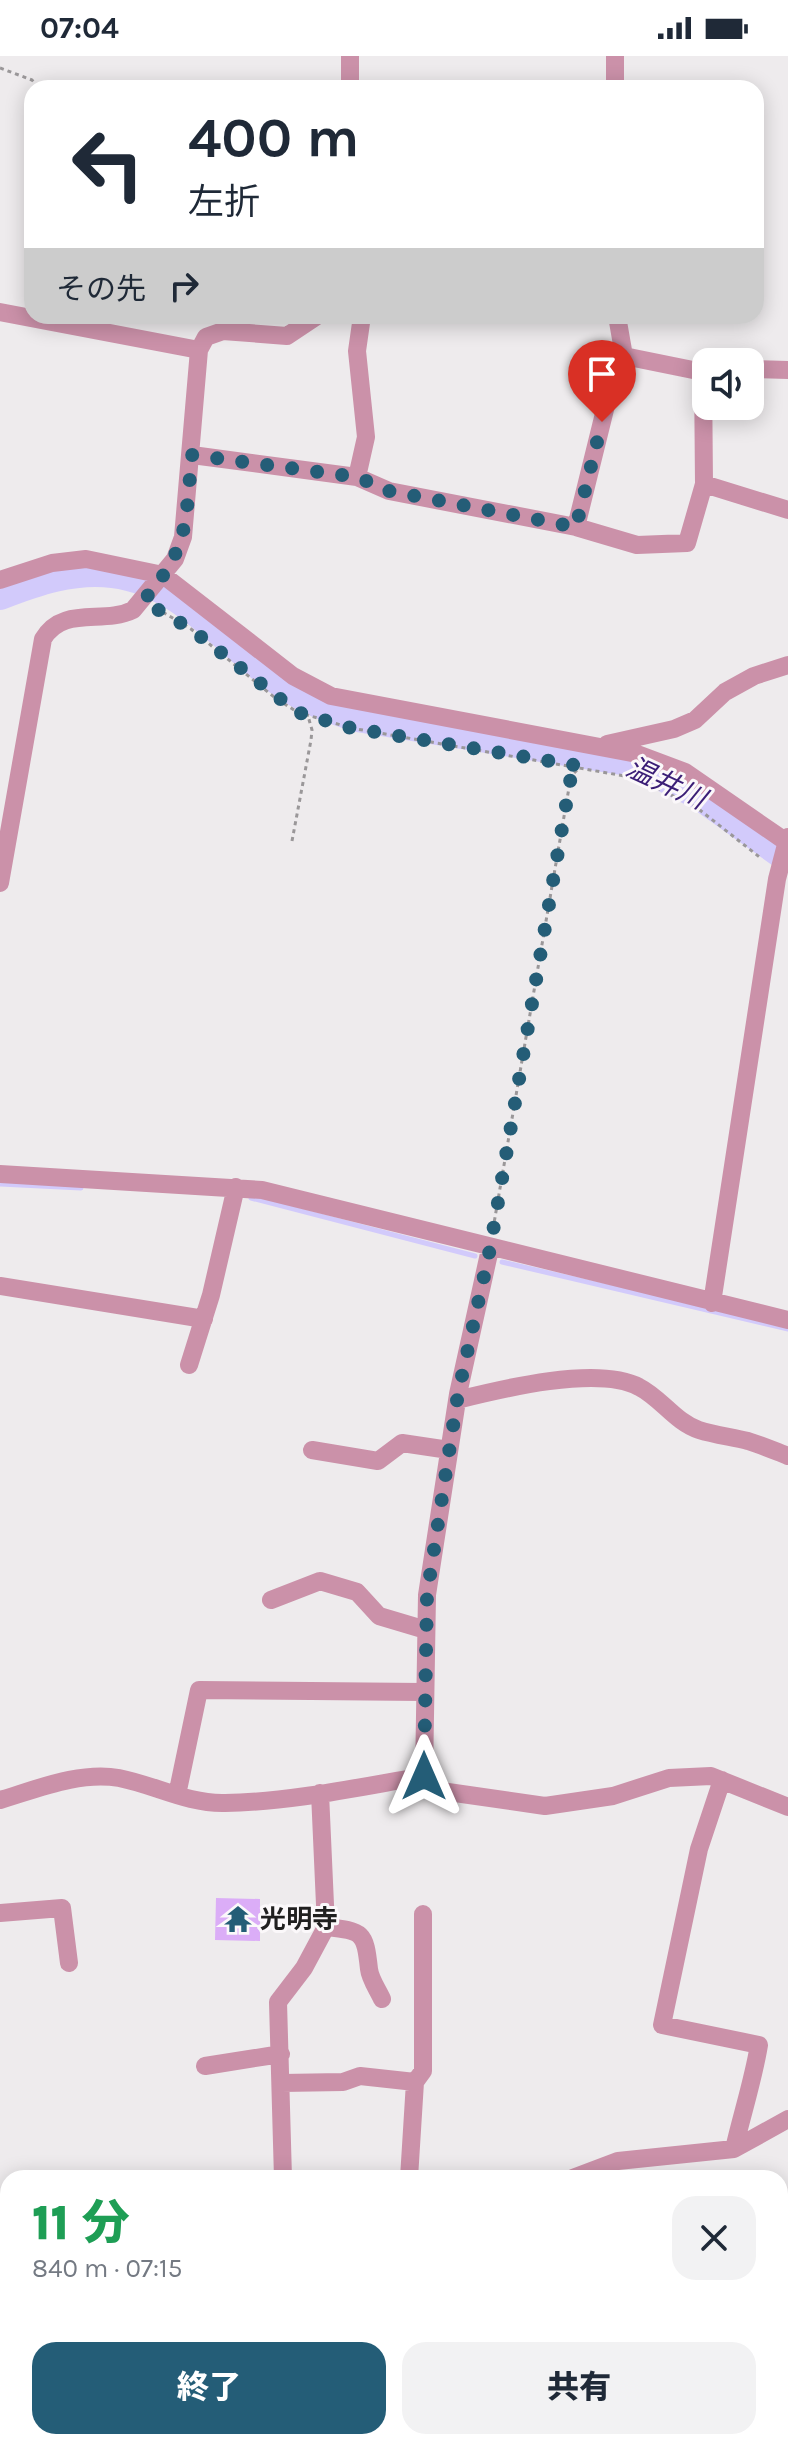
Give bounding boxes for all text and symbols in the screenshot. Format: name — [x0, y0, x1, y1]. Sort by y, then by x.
text: 07:04 — [40, 10, 119, 46]
text: 400 m — [188, 105, 359, 170]
icon: left — [56, 112, 160, 216]
text: 左折 — [188, 181, 260, 223]
icon: right — [162, 264, 206, 308]
text: その先 — [56, 271, 146, 307]
pin — [568, 340, 636, 422]
map controls — [692, 348, 764, 420]
button: sound — [692, 348, 764, 420]
icon: arrive — [580, 352, 624, 396]
water label: 温井川 — [621, 750, 714, 817]
position arrow — [382, 1734, 466, 1818]
temple icon: 光明寺 — [223, 1904, 253, 1934]
place label: 光明寺 — [260, 1904, 338, 1935]
text: 11 分 — [32, 2195, 130, 2251]
button: close — [672, 2196, 756, 2280]
text: 840 m · 07:15 — [32, 2253, 182, 2284]
button: 終了 — [32, 2342, 386, 2434]
button: 共有 — [402, 2342, 756, 2434]

